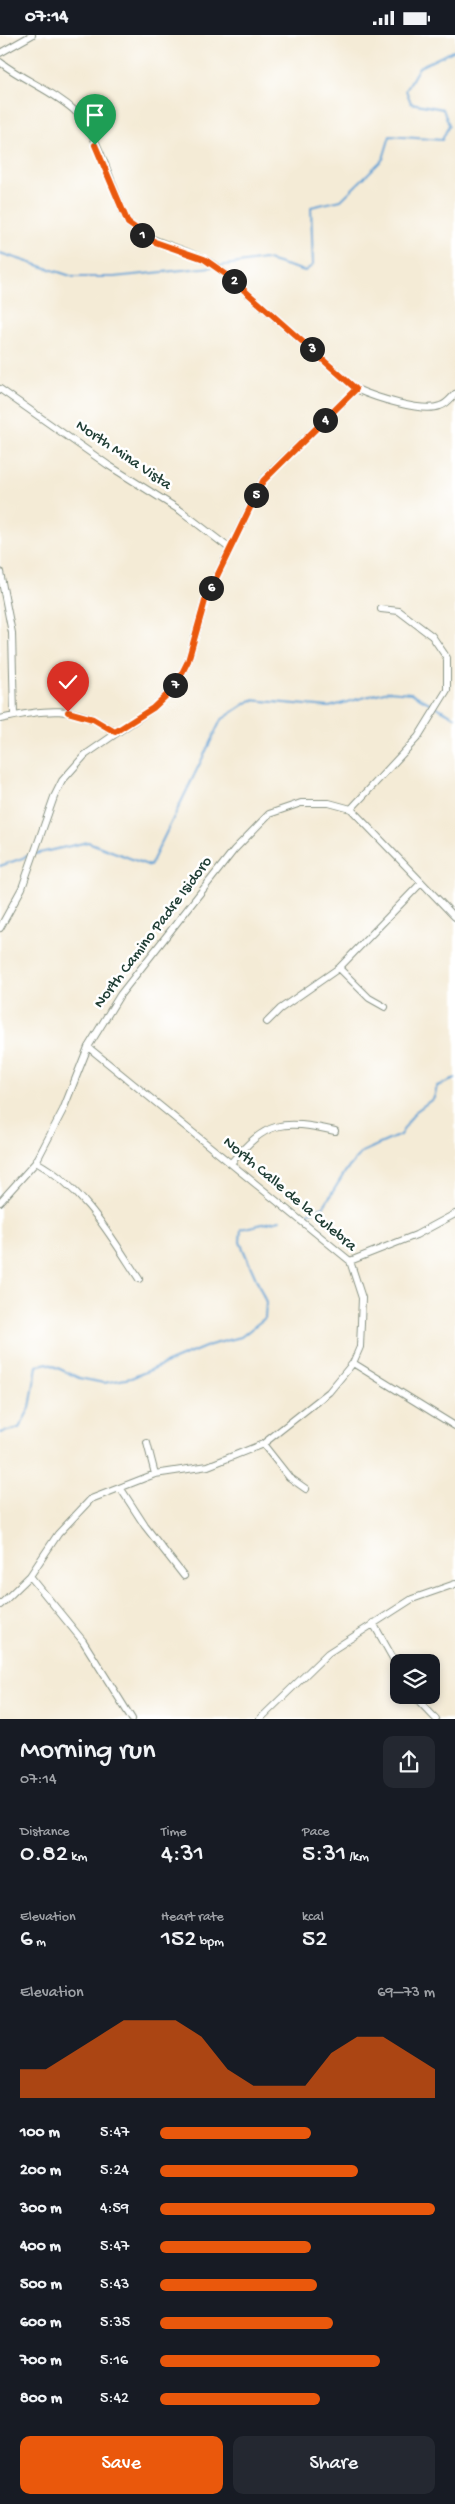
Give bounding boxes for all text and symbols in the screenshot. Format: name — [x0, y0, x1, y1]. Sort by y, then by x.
text: 07:14 — [25, 6, 68, 29]
pin — [74, 94, 116, 145]
icon: arrive — [81, 101, 109, 129]
pin: 1 — [130, 223, 154, 247]
text: 1 — [140, 227, 145, 244]
pin: 2 — [222, 269, 246, 293]
text: 2 — [231, 273, 238, 290]
pin: 3 — [300, 337, 324, 361]
text: 3 — [309, 341, 316, 358]
pin: 4 — [312, 407, 338, 433]
text: 4 — [322, 412, 329, 429]
street label: North Mina Vista — [71, 417, 176, 496]
pin: 5 — [244, 483, 268, 507]
text: 5 — [253, 487, 260, 504]
pin: 6 — [198, 575, 224, 601]
text: 6 — [208, 580, 215, 597]
pin — [47, 661, 89, 712]
icon: check — [54, 668, 82, 696]
pin: 7 — [162, 673, 188, 697]
text: 7 — [172, 677, 179, 694]
street label: North Camino Padre Isidoro — [91, 853, 217, 1013]
street label: North Calle de la Culebra — [218, 1134, 361, 1257]
map controls — [390, 1654, 440, 1704]
button: layers — [390, 1654, 440, 1704]
text: Morning run — [20, 1735, 155, 1768]
button: share — [383, 1736, 435, 1788]
text: 07:14 — [20, 1771, 56, 1790]
text: Distance — [20, 1824, 69, 1841]
text: Time — [161, 1824, 187, 1841]
text: Pace — [302, 1824, 329, 1841]
text: 0.82 — [20, 1841, 68, 1870]
text: 4:31 — [161, 1841, 204, 1870]
text: 5:31 — [302, 1841, 346, 1870]
text: km — [68, 1849, 88, 1866]
text: /km — [346, 1849, 369, 1866]
text: Elevation — [20, 1909, 76, 1926]
text: Heart rate — [161, 1909, 224, 1926]
text: kcal — [302, 1909, 324, 1926]
text: 6 — [20, 1926, 33, 1955]
text: 152 — [161, 1926, 197, 1955]
text: 52 — [302, 1926, 327, 1955]
text: m — [33, 1934, 46, 1951]
text: bpm — [197, 1934, 224, 1951]
text: Elevation — [20, 1984, 84, 2003]
text: 69–73 m — [377, 1984, 435, 2003]
text: 100 m — [20, 2124, 60, 2143]
text: 5:47 — [100, 2124, 129, 2143]
text: 200 m — [20, 2162, 61, 2181]
text: 5:24 — [100, 2162, 129, 2181]
text: 300 m — [20, 2200, 62, 2219]
text: 4:59 — [100, 2200, 129, 2219]
text: 400 m — [20, 2238, 61, 2257]
text: 5:47 — [100, 2238, 129, 2257]
text: 500 m — [20, 2276, 62, 2295]
text: 5:43 — [100, 2276, 129, 2295]
text: 600 m — [20, 2314, 61, 2333]
text: 5:35 — [100, 2314, 130, 2333]
text: 700 m — [20, 2352, 62, 2371]
text: 5:16 — [100, 2352, 128, 2371]
text: 800 m — [20, 2390, 62, 2409]
text: 5:42 — [100, 2390, 129, 2409]
button: Save — [20, 2436, 223, 2494]
button: Share — [233, 2436, 435, 2494]

